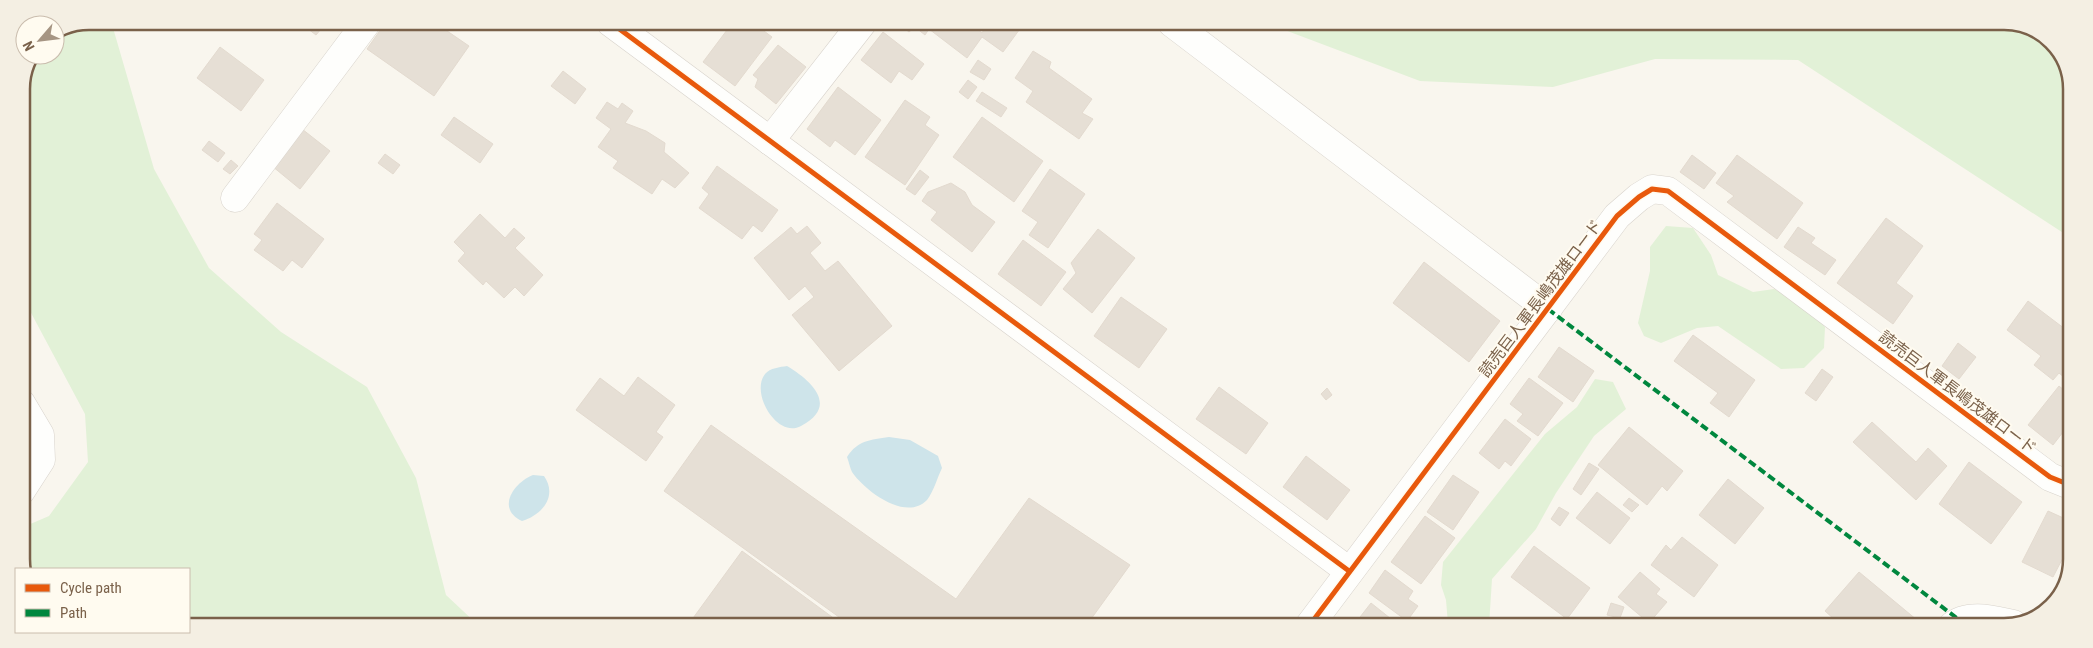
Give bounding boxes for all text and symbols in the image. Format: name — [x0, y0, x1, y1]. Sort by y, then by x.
north arrow — [15, 15, 65, 65]
text: N — [19, 39, 38, 54]
street label: 読売巨人軍長嶋茂雄ロード — [1475, 216, 1606, 381]
street label: 読売巨人軍長嶋茂雄ロード — [1875, 327, 2040, 458]
legend — [15, 568, 190, 633]
text: Cycle path — [60, 579, 122, 597]
text: Path — [60, 604, 87, 622]

